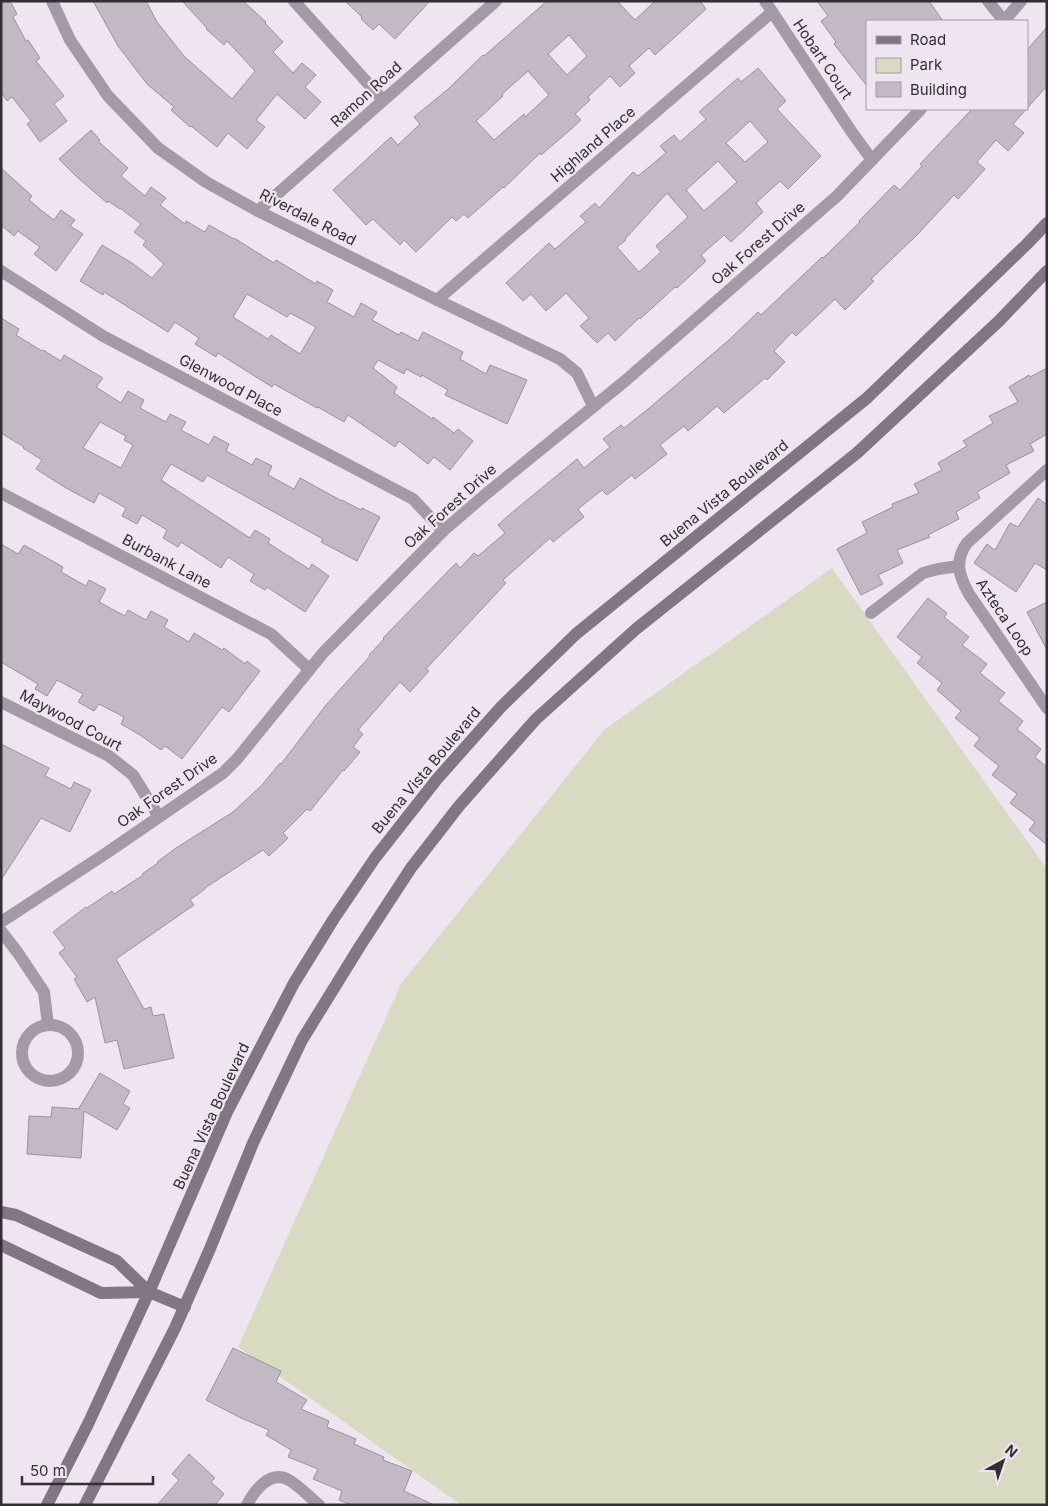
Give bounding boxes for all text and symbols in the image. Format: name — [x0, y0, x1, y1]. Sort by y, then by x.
street label: Hobart Court — [789, 15, 857, 103]
legend — [866, 20, 1028, 110]
text: Road — [910, 30, 946, 49]
text: Park — [910, 55, 943, 74]
street label: Ramon Road — [326, 57, 406, 131]
text: Building — [910, 80, 967, 99]
street label: Highland Place — [547, 102, 639, 186]
street label: Riverdale Road — [256, 184, 360, 250]
street label: Oak Forest Drive — [707, 197, 809, 289]
street label: Glenwood Place — [176, 350, 286, 420]
street label: Buena Vista Boulevard — [656, 435, 792, 551]
street label: Oak Forest Drive — [400, 459, 500, 553]
street label: Burbank Lane — [119, 530, 215, 592]
street label: Azteca Loop — [972, 575, 1038, 659]
street label: Maywood Court — [17, 685, 126, 755]
street label: Buena Vista Boulevard — [367, 703, 485, 837]
street label: Oak Forest Drive — [113, 748, 221, 832]
street label: Buena Vista Boulevard — [169, 1040, 253, 1192]
north arrow — [978, 1436, 1028, 1486]
text: N — [1002, 1441, 1021, 1461]
scale bar — [22, 1454, 154, 1486]
text: 50 m — [30, 1461, 66, 1480]

